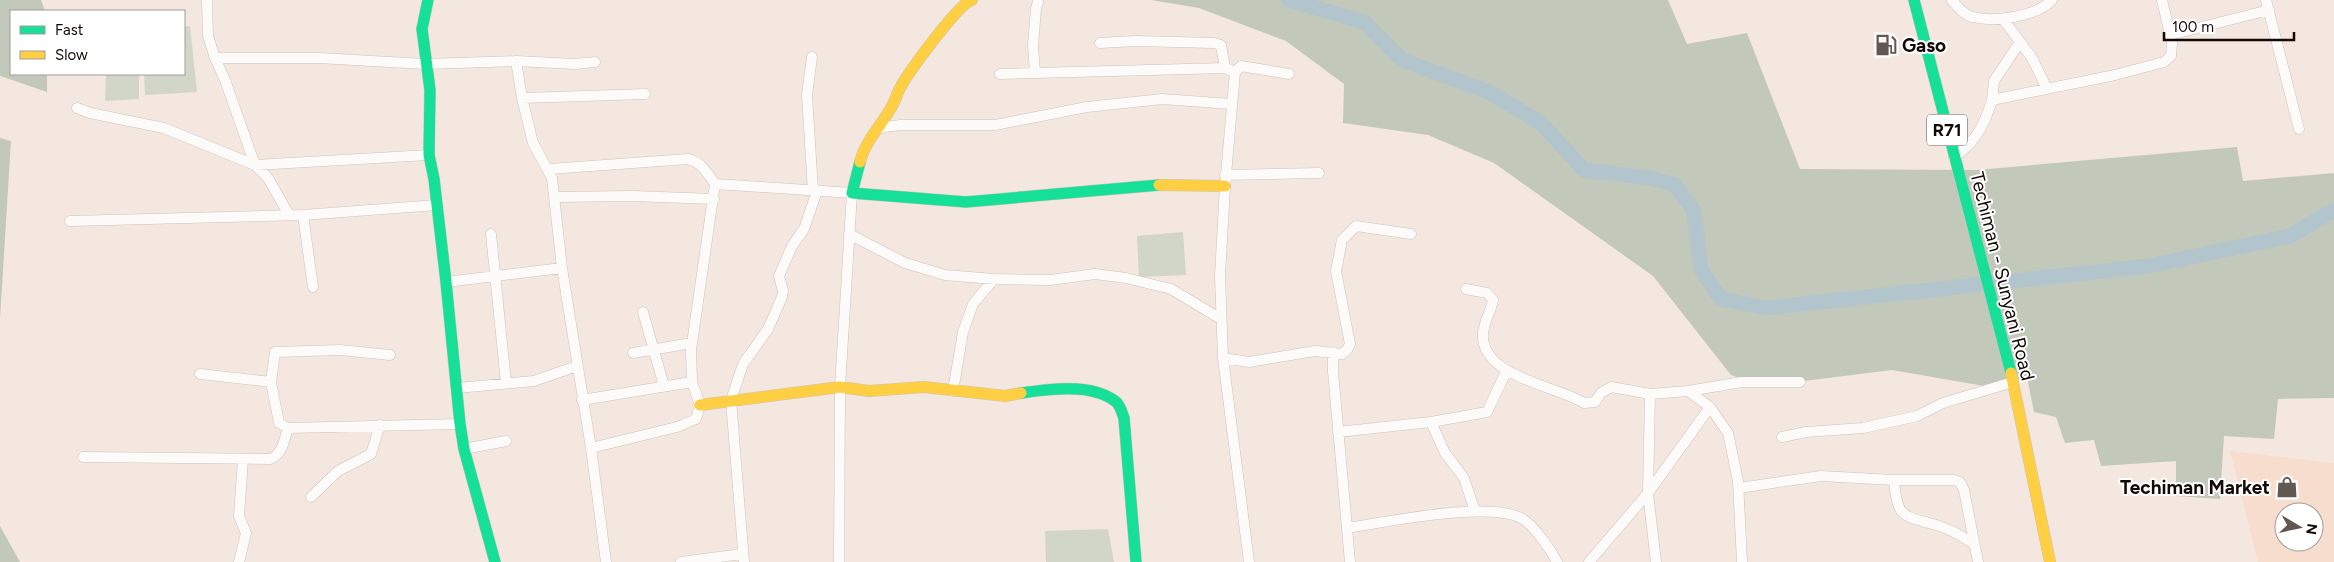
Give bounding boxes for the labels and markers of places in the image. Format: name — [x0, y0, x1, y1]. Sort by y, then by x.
fuel station icon: Gaso — [1873, 32, 1899, 58]
place label: Gaso — [1902, 34, 1946, 57]
shop icon: Techiman Market — [2274, 474, 2300, 500]
place label: Techiman Market — [2120, 476, 2270, 499]

